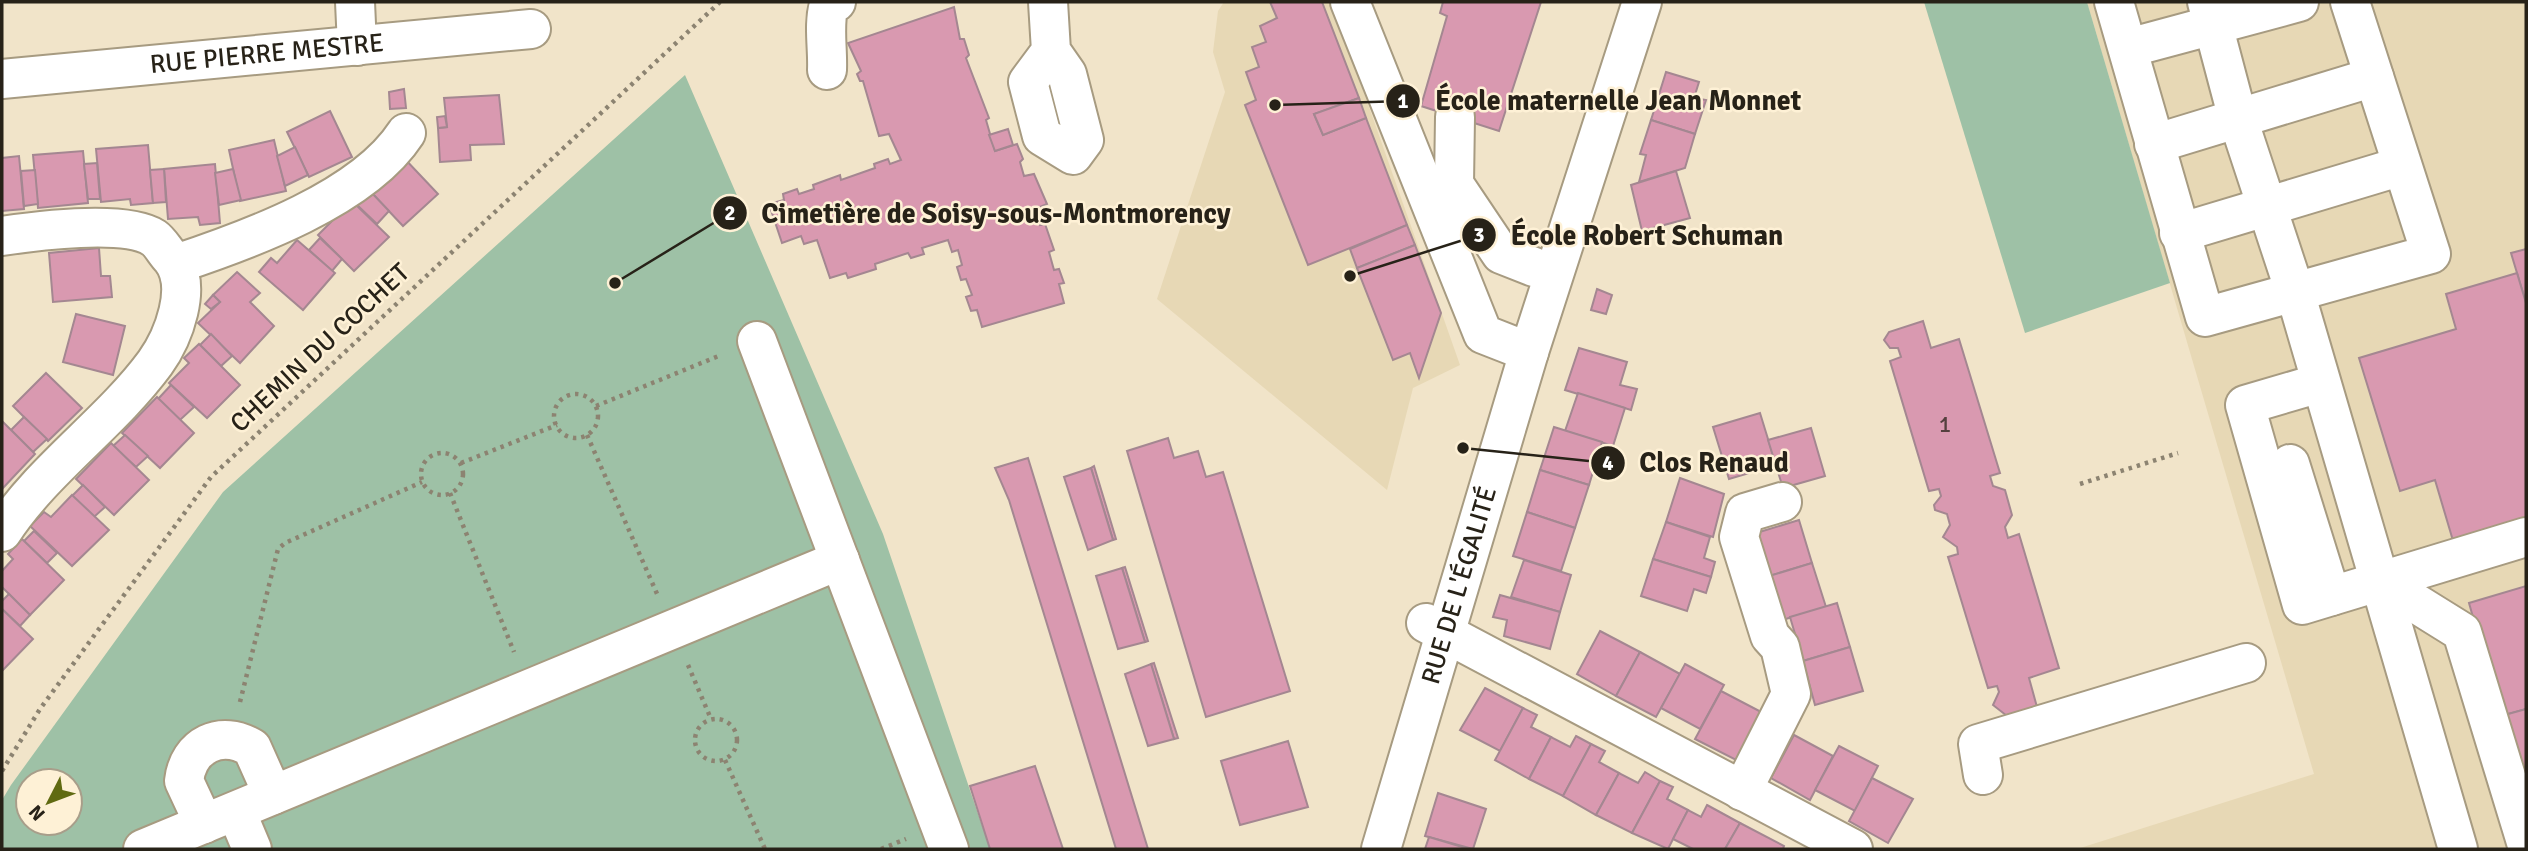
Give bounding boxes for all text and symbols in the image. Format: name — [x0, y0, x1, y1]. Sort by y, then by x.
street label: RUE PIERRE MESTRE — [149, 27, 385, 81]
callout: École maternelle Jean Monnet — [1386, 76, 1815, 125]
text: École maternelle Jean Monnet — [1435, 82, 1802, 118]
text: 1 — [1397, 88, 1409, 114]
callout: Cimetière de Soisy-sous-Montmorency — [712, 188, 1245, 237]
text: Cimetière de Soisy-sous-Montmorency — [761, 197, 1231, 231]
text: 2 — [724, 200, 736, 226]
callout: École Robert Schuman — [1461, 211, 1797, 260]
text: École Robert Schuman — [1511, 217, 1783, 253]
text: 3 — [1473, 222, 1485, 248]
street label: CHEMIN DU COCHET — [224, 257, 416, 439]
house number: 1 — [1939, 410, 1951, 439]
callout: Clos Renaud — [1590, 438, 1803, 487]
text: Clos Renaud — [1639, 446, 1789, 480]
text: 4 — [1602, 450, 1614, 476]
street label: RUE DE L'ÉGALITÉ — [1415, 483, 1504, 688]
north arrow — [14, 767, 84, 837]
text: N — [24, 800, 50, 826]

